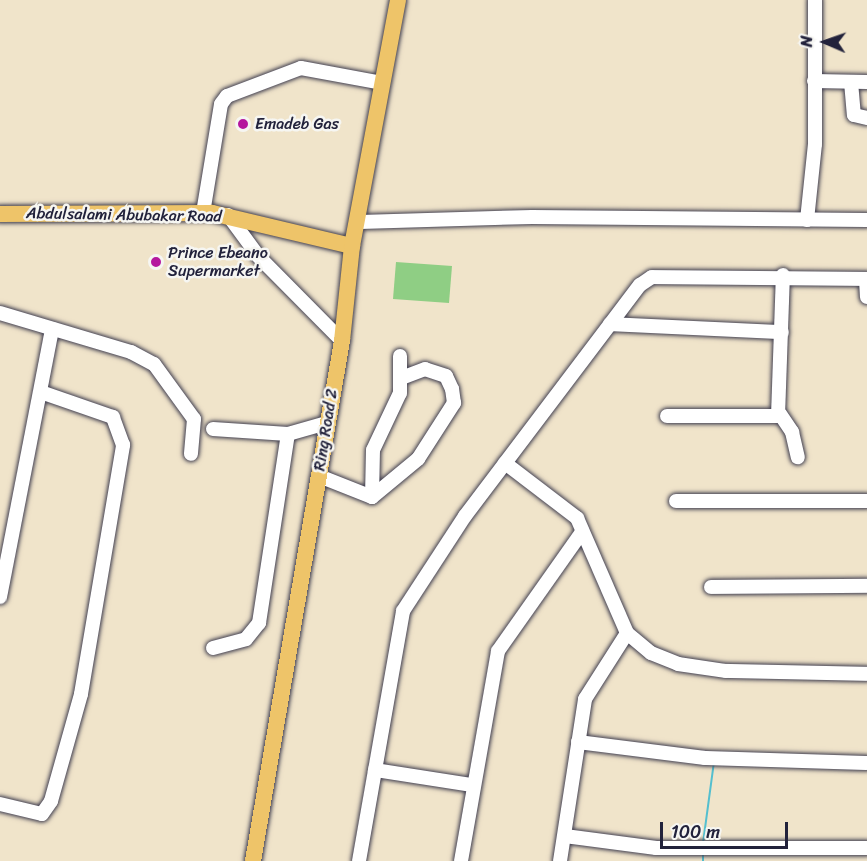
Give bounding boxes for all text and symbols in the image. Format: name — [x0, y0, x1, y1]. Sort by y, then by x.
north arrow — [795, 12, 855, 72]
text: N — [792, 35, 821, 47]
place label: Emadeb Gas — [255, 114, 339, 134]
marker: Emadeb Gas — [236, 117, 250, 131]
street label: Abdulsalami Abubakar Road — [26, 204, 222, 226]
place label: Prince Ebeano Supermarket — [168, 243, 268, 281]
marker: Prince Ebeano Supermarket — [149, 255, 163, 269]
street label: Ring Road 2 — [310, 388, 342, 472]
scale bar — [663, 810, 790, 848]
text: 100 m — [671, 816, 720, 848]

